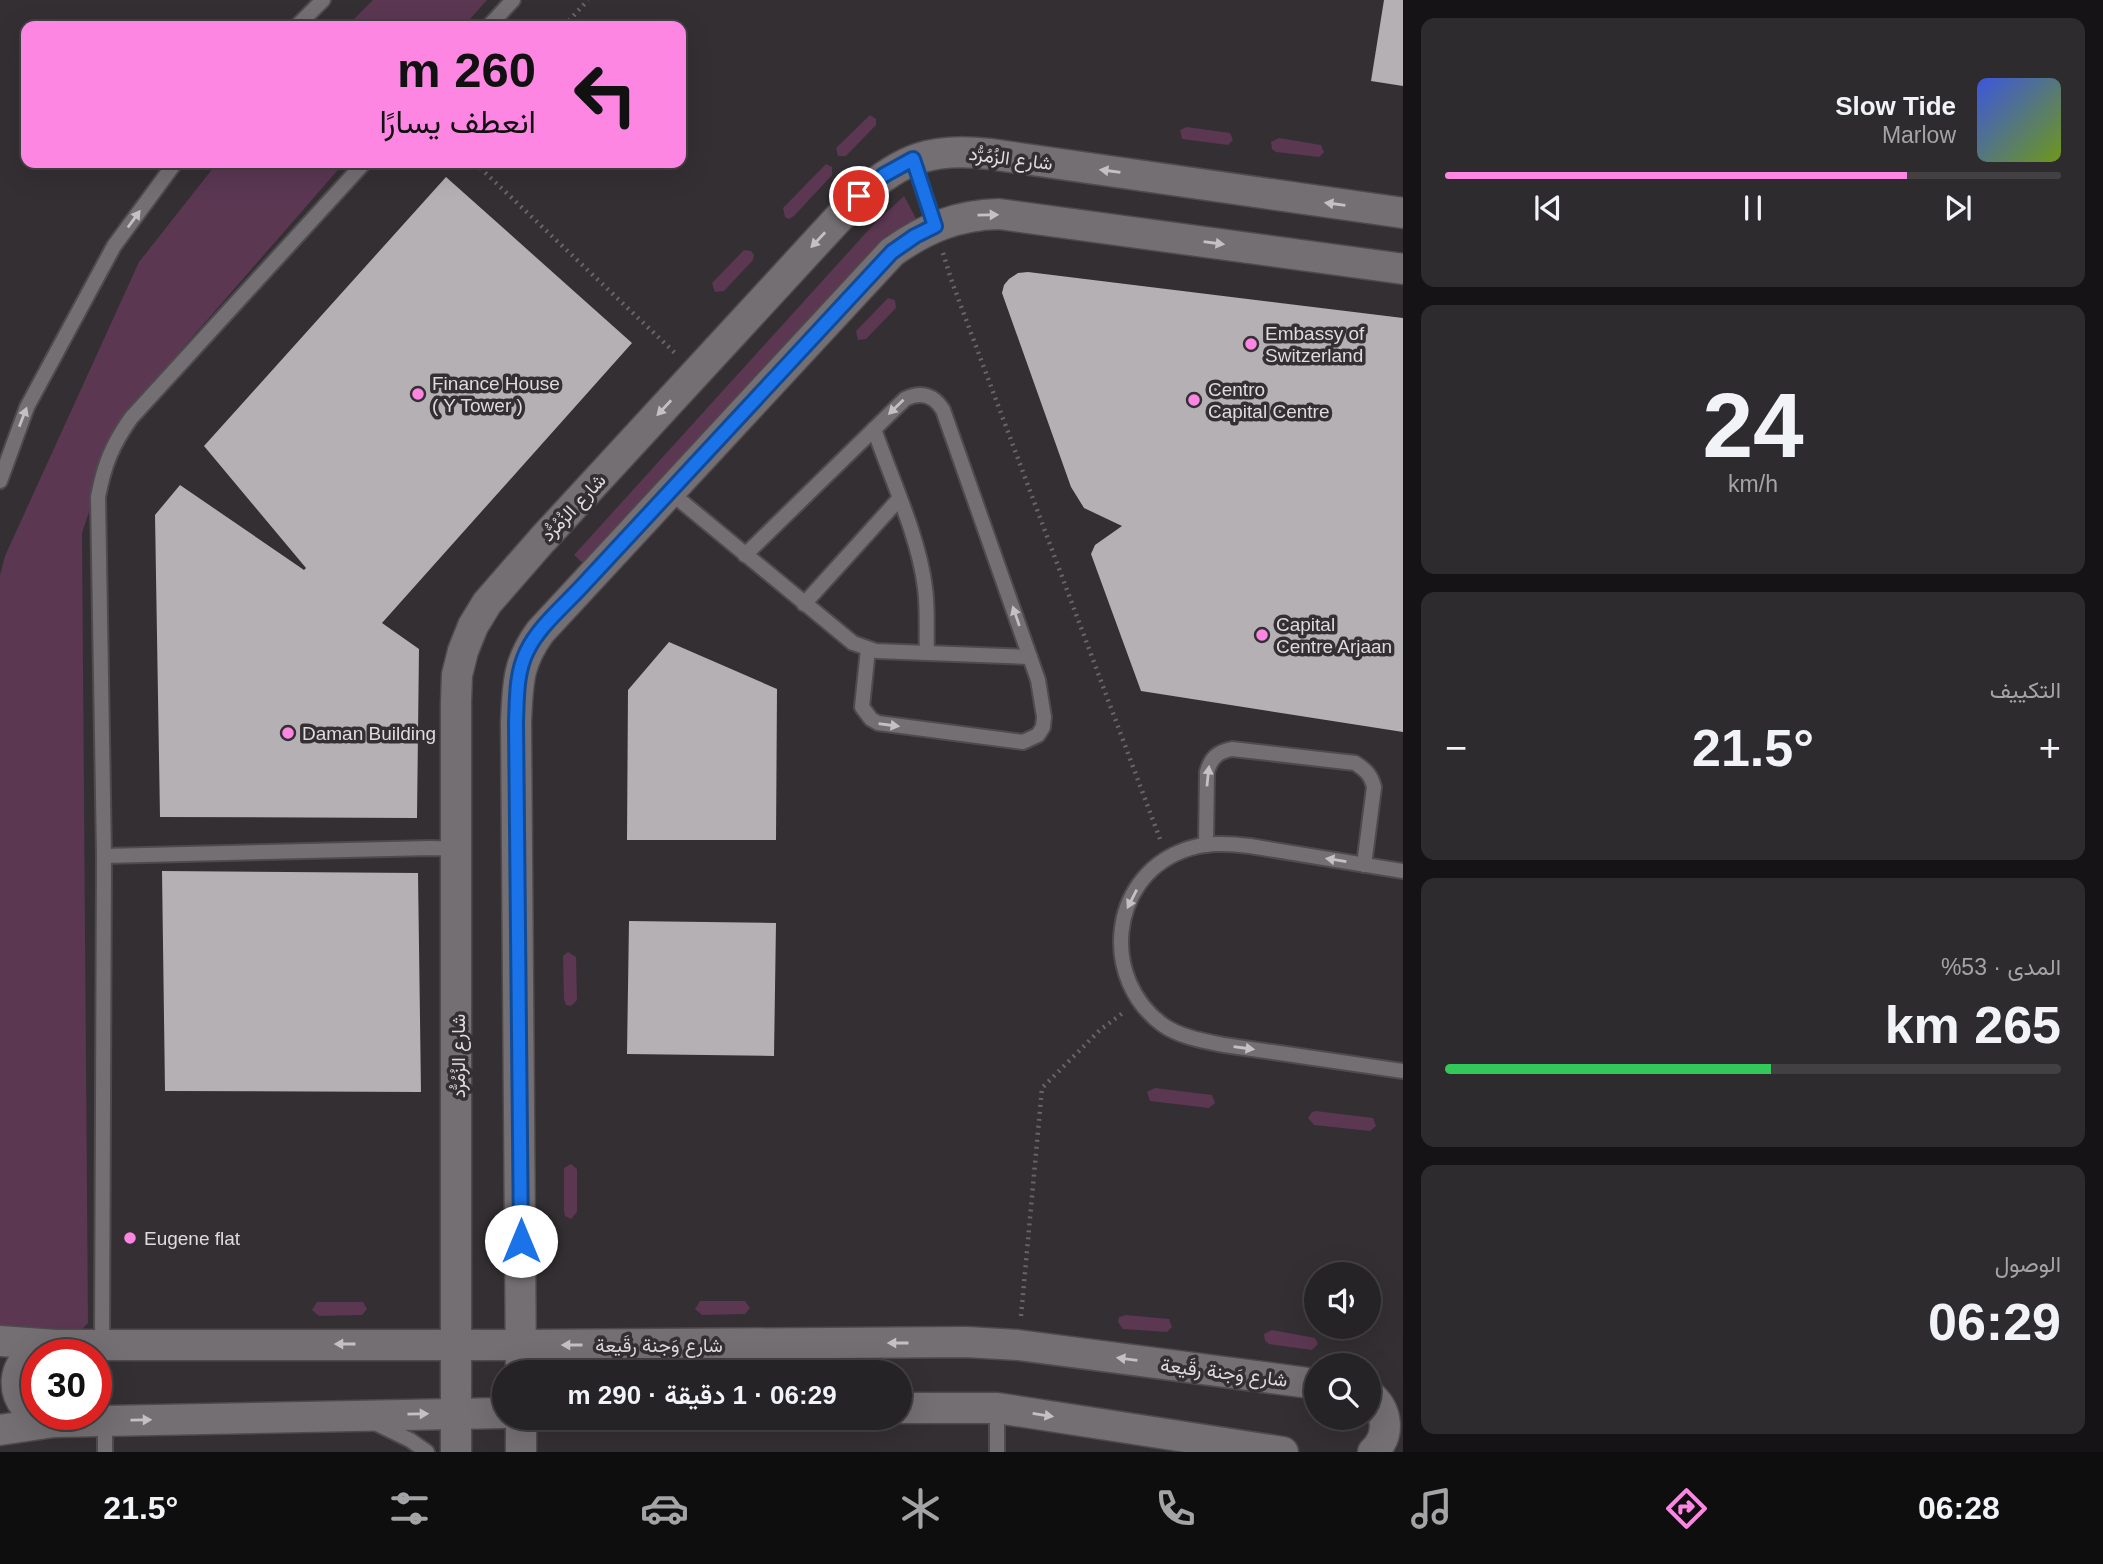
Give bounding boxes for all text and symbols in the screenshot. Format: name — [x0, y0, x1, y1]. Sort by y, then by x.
text: 260 m — [397, 43, 536, 97]
icon: left — [560, 49, 651, 140]
text: Slow Tide — [1835, 91, 1956, 121]
text: انعطف يسارًا — [379, 104, 536, 140]
text: Marlow — [1882, 122, 1956, 148]
street label: شارع الزُمُرُّد — [968, 143, 1054, 176]
one-way arrow — [1099, 165, 1121, 176]
pin — [829, 166, 889, 226]
icon: arrive — [840, 177, 878, 215]
icon: previous — [1529, 189, 1567, 227]
icon: pause — [1734, 189, 1772, 227]
icon: next — [1939, 189, 1977, 227]
one-way arrow — [1324, 198, 1346, 209]
one-way arrow — [978, 209, 1000, 221]
one-way arrow — [127, 210, 141, 228]
one-way arrow — [811, 231, 827, 248]
one-way arrow — [1203, 238, 1225, 249]
place label: Embassy of Switzerland — [1265, 323, 1365, 366]
marker: Embassy of Switzerland — [1243, 336, 1259, 352]
place label: Finance House ( Y Tower ) — [432, 373, 560, 416]
text: 24 — [1702, 375, 1804, 476]
place label: Centro Capital Centre — [1208, 379, 1329, 422]
marker: Finance House ( Y Tower ) — [410, 386, 426, 402]
marker: Centro Capital Centre — [1186, 392, 1202, 408]
one-way arrow — [888, 398, 905, 415]
one-way arrow — [657, 399, 673, 416]
one-way arrow — [18, 406, 29, 427]
street label: شارع الزُمُرُّد — [537, 469, 611, 547]
text: km/h — [1728, 471, 1778, 497]
one-way arrow — [1010, 606, 1021, 627]
place label: Capital Centre Arjaan — [1276, 614, 1392, 657]
marker: Capital Centre Arjaan — [1254, 627, 1270, 643]
text: التكييف — [1990, 677, 2061, 703]
one-way arrow — [878, 719, 900, 730]
text: 21.5° — [1692, 719, 1814, 777]
place label: Daman Building — [302, 723, 436, 744]
marker: Daman Building — [280, 725, 296, 741]
text: − — [1445, 727, 1467, 769]
text: + — [2039, 727, 2061, 769]
one-way arrow — [1203, 765, 1214, 787]
one-way arrow — [1325, 854, 1347, 865]
one-way arrow — [1126, 890, 1138, 910]
text: المدى · 53% — [1941, 954, 2061, 980]
text: 265 km — [1885, 996, 2061, 1054]
street label: شارع الزُمُرُّد — [448, 1014, 471, 1098]
one-way arrow — [1233, 1043, 1255, 1054]
position arrow — [484, 1204, 558, 1278]
place label: Eugene flat — [144, 1228, 241, 1249]
marker: Eugene flat — [122, 1230, 138, 1246]
text: الوصول — [1995, 1251, 2061, 1277]
map controls — [1304, 1262, 1381, 1430]
button: sound — [1304, 1262, 1381, 1339]
text: 06:29 — [1928, 1293, 2061, 1351]
street label: شارع وَجنة رقَيعة — [595, 1334, 723, 1358]
one-way arrow — [886, 1337, 908, 1349]
one-way arrow — [334, 1338, 356, 1350]
speed limit sign: 30 — [21, 1339, 112, 1430]
one-way arrow — [561, 1339, 583, 1351]
street label: شارع وَجنة رقَيعة — [1159, 1353, 1289, 1393]
button: search — [1304, 1353, 1381, 1430]
one-way arrow — [1116, 1354, 1138, 1365]
text: 06:29 · 1 دقيقة · 290 m — [567, 1380, 837, 1410]
one-way arrow — [407, 1408, 429, 1420]
one-way arrow — [1032, 1410, 1054, 1421]
one-way arrow — [130, 1415, 152, 1426]
icon: filters — [385, 1484, 434, 1533]
icon: car — [640, 1484, 689, 1533]
icon: climate — [896, 1484, 945, 1533]
icon: phone — [1151, 1484, 1200, 1533]
icon: music — [1407, 1484, 1456, 1533]
icon: directions — [1662, 1484, 1711, 1533]
text: 21.5° — [103, 1490, 178, 1526]
text: 06:28 — [1918, 1490, 2000, 1526]

